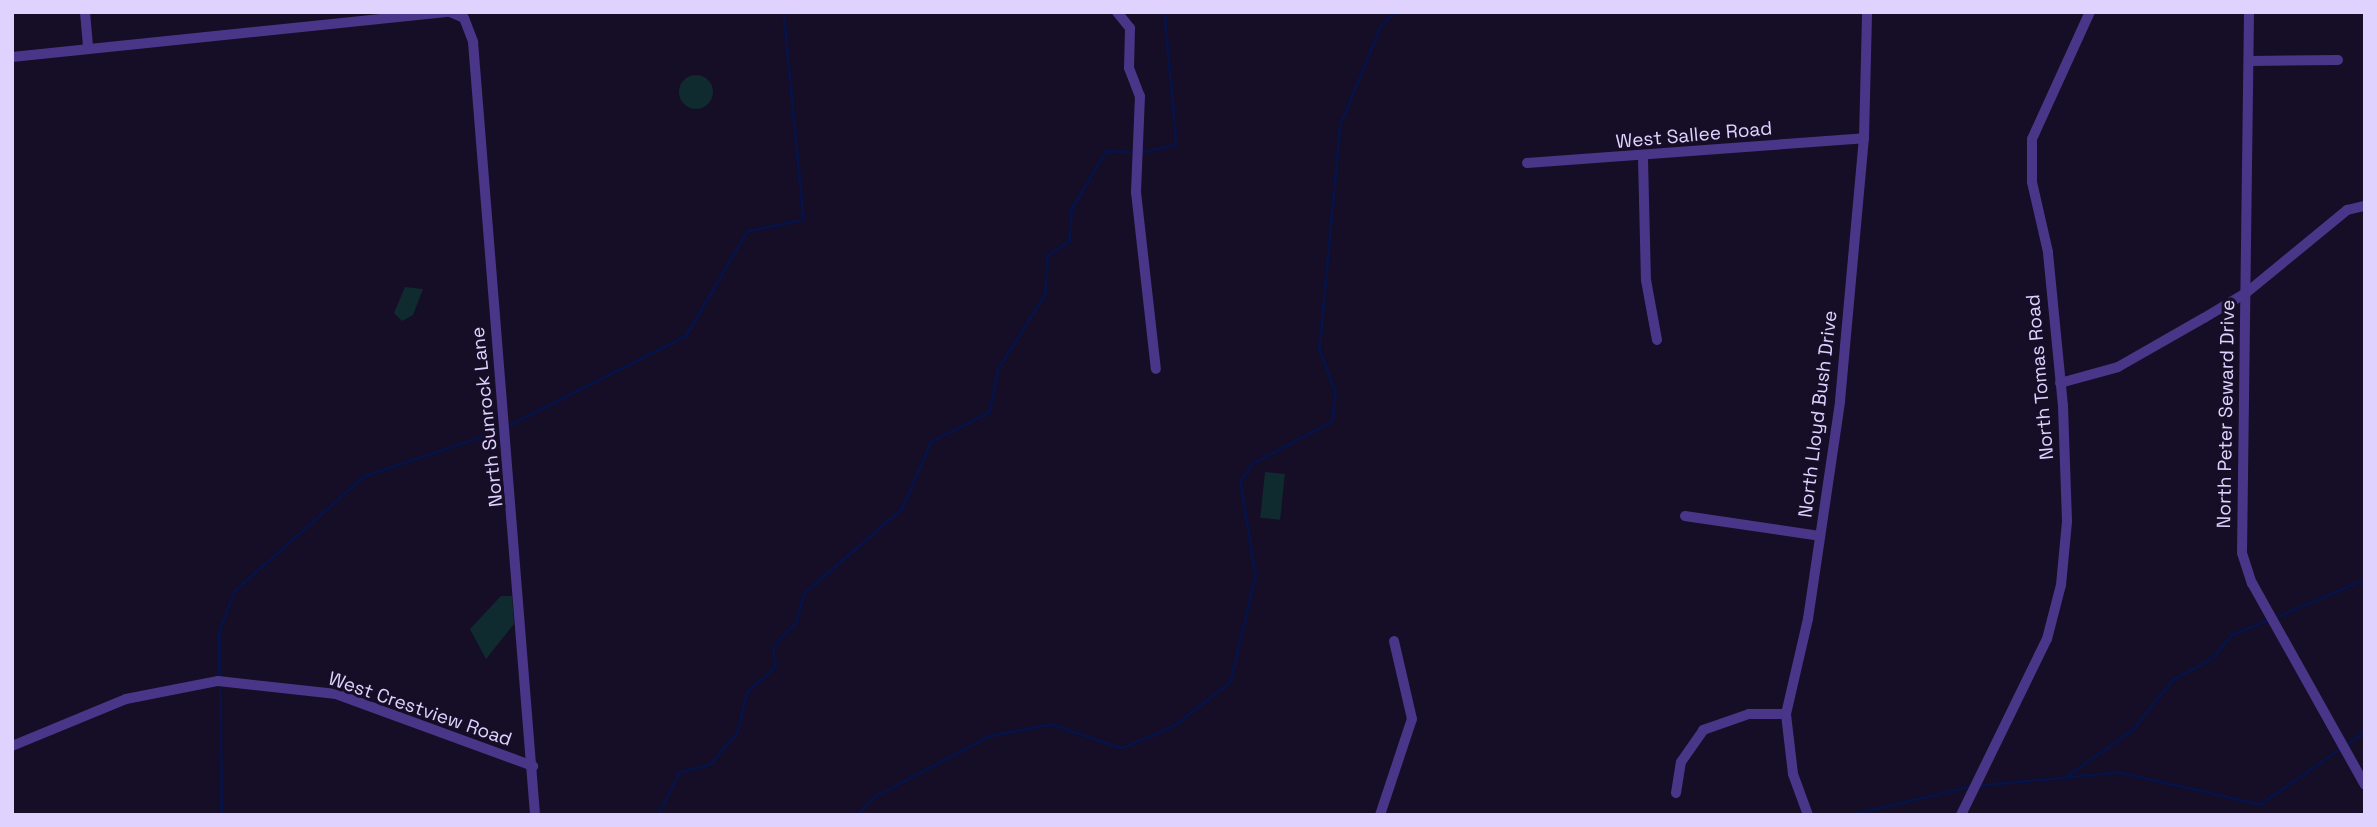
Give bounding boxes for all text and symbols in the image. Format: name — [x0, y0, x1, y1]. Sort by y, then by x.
street label: West Sallee Road — [1615, 117, 1773, 153]
street label: North Tomas Road — [2021, 293, 2059, 461]
street label: North Peter Seward Drive — [2213, 300, 2239, 528]
street label: North Lloyd Bush Drive — [1794, 309, 1842, 519]
street label: North Sunrock Lane — [466, 326, 508, 508]
street label: West Crestview Road — [325, 667, 515, 751]

